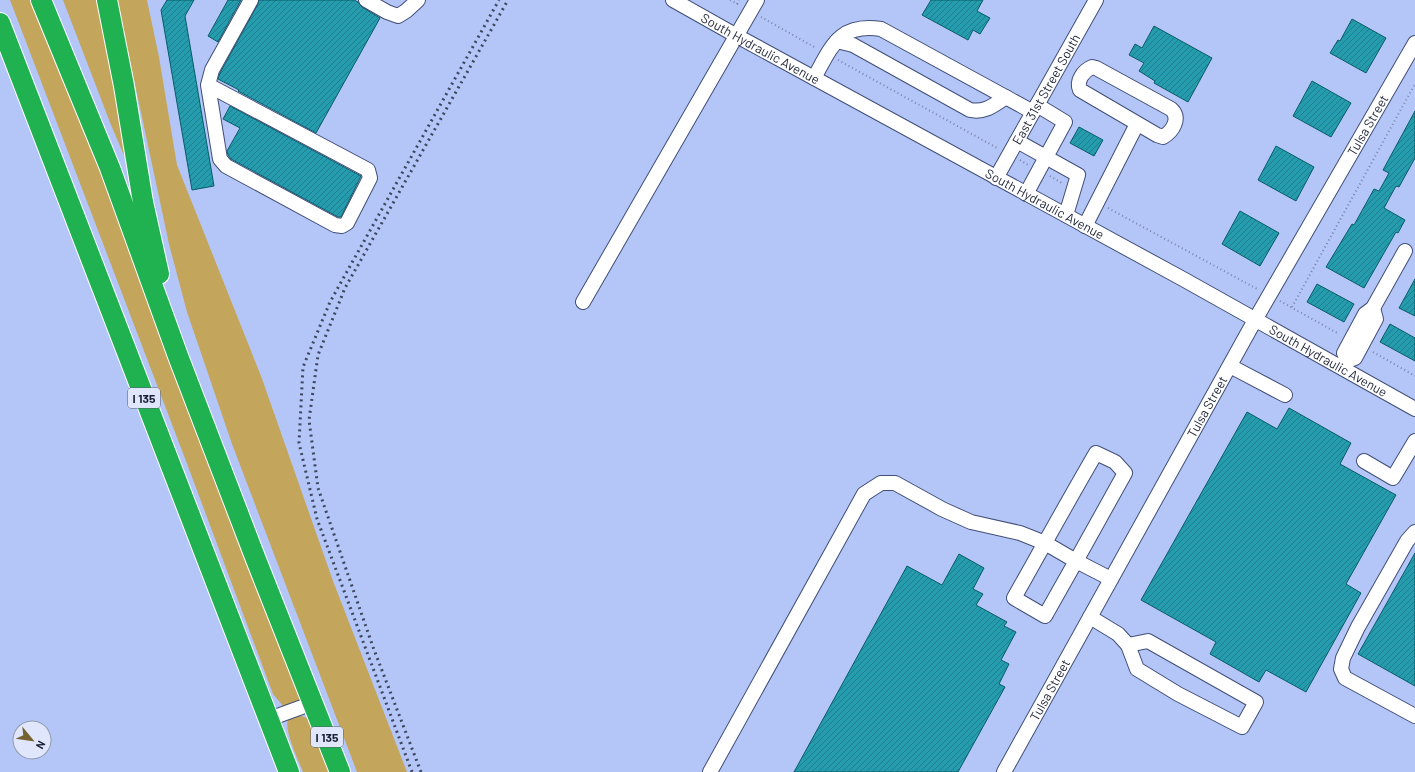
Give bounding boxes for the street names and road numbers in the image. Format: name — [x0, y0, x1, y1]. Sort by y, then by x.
street label: South Hydraulic Avenue — [698, 9, 823, 88]
street label: East 31st Street South — [1009, 31, 1083, 147]
street label: Tulsa Street — [1344, 92, 1391, 159]
street label: South Hydraulic Avenue — [983, 165, 1107, 243]
street label: South Hydraulic Avenue — [1267, 321, 1390, 400]
street label: Tulsa Street — [1183, 373, 1230, 440]
road number: I 135 — [128, 388, 160, 408]
street label: Tulsa Street — [1026, 656, 1073, 723]
road number: I 135 — [311, 727, 343, 747]

